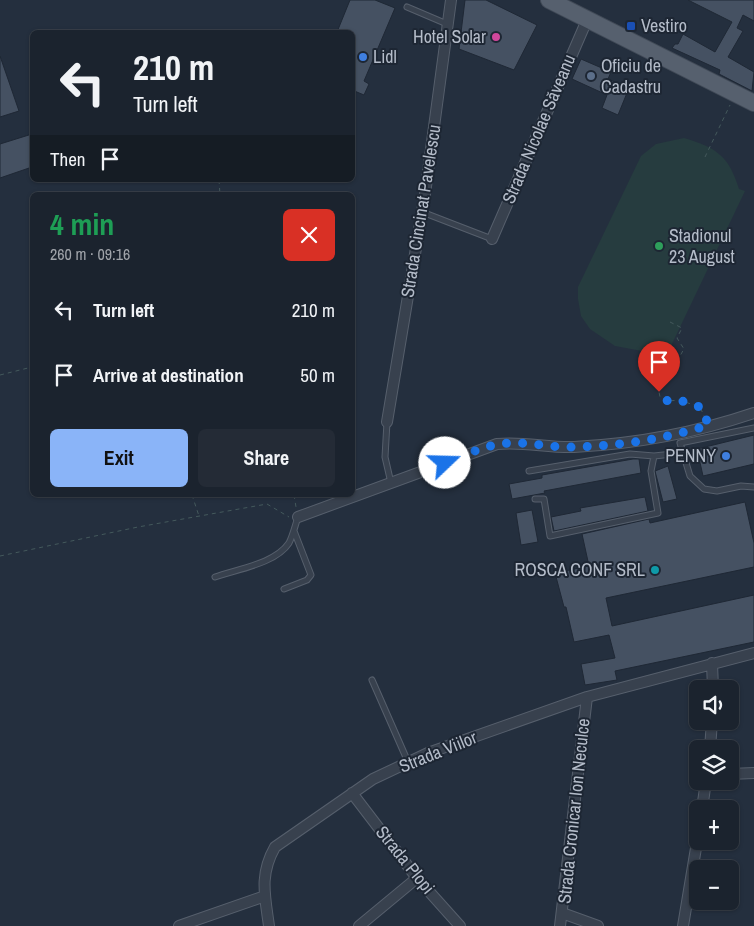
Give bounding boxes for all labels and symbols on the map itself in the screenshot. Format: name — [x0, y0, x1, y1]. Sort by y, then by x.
place label: Vestiro — [641, 13, 687, 38]
marker: Vestiro — [625, 20, 637, 32]
place label: Hotel Solar — [413, 24, 486, 49]
marker: Hotel Solar — [490, 31, 502, 43]
place label: Lidl — [373, 44, 397, 69]
street label: Strada Nicolae Săveanu — [496, 50, 581, 207]
marker: Lidl — [357, 51, 369, 63]
place label: Oficiu de Cadastru — [601, 53, 661, 99]
marker: Oficiu de Cadastru — [585, 70, 597, 82]
street label: Strada Cincinat Pavelescu — [394, 123, 447, 299]
place label: Stadionul 23 August — [669, 223, 735, 269]
marker: Stadionul 23 August — [653, 240, 665, 252]
pin — [638, 341, 680, 392]
position arrow — [418, 436, 470, 488]
place label: PENNY — [665, 443, 716, 468]
marker: PENNY — [720, 450, 732, 462]
place label: ROSCA CONF SRL — [515, 557, 645, 582]
marker: ROSCA CONF SRL — [649, 564, 661, 576]
street label: Strada Cronicar Ion Neculce — [551, 717, 596, 905]
street label: Strada Viilor — [395, 725, 480, 778]
street label: Strada Plopi — [370, 820, 441, 899]

